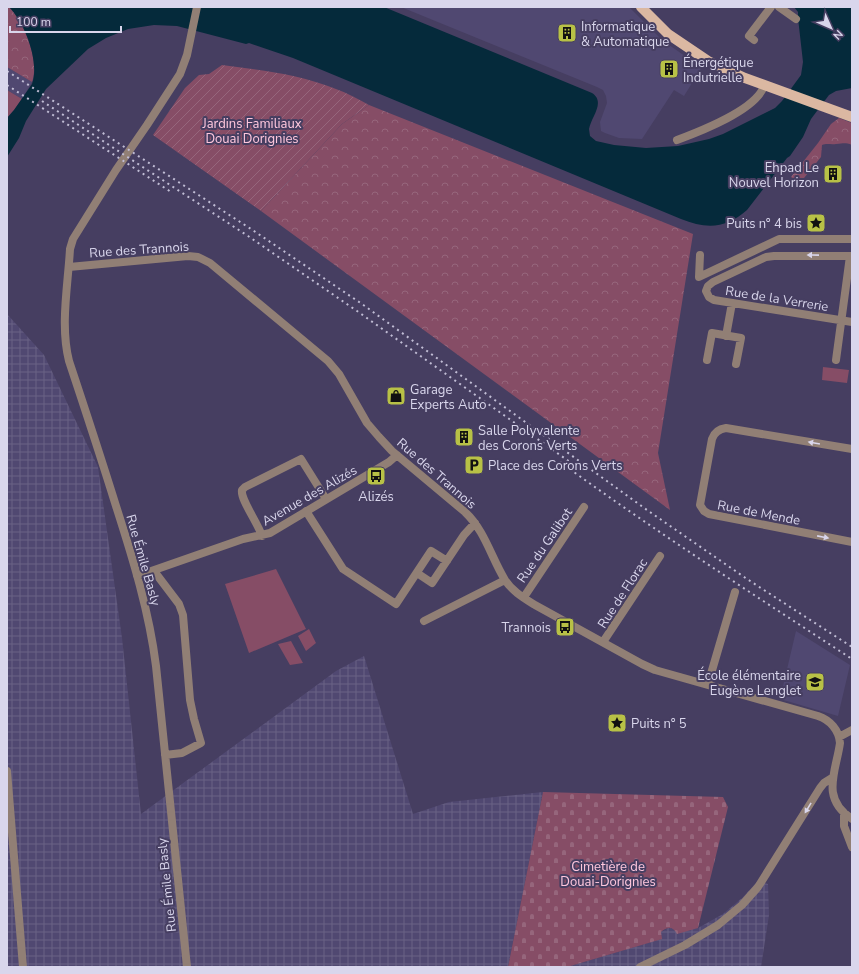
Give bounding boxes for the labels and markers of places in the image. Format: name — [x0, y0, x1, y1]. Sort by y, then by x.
place label: Informatique & Automatique — [581, 18, 669, 51]
building icon: Informatique & Automatique — [556, 22, 578, 44]
place label: Énergétique Indutrielle — [683, 53, 753, 87]
building icon: Énergétique Indutrielle — [658, 58, 680, 80]
place label: Ehpad Le Nouvel Horizon — [729, 159, 819, 192]
building icon: Ehpad Le Nouvel Horizon — [822, 163, 844, 185]
place icon: Puits n° 4 bis — [805, 212, 827, 234]
place label: Puits n° 4 bis — [726, 215, 802, 233]
place label: Garage Experts Auto — [410, 381, 487, 414]
shop icon: Garage Experts Auto — [385, 385, 407, 407]
place label: Salle Polyvalente des Corons Verts — [478, 422, 580, 455]
building icon: Salle Polyvalente des Corons Verts — [453, 426, 475, 448]
parking icon: Place des Corons Verts — [463, 454, 485, 476]
place label: Place des Corons Verts — [488, 457, 622, 475]
bus stop icon: Alizés — [365, 465, 387, 487]
place label: Alizés — [358, 488, 394, 506]
bus stop icon: Trannois — [554, 616, 576, 638]
place label: Trannois — [501, 619, 551, 637]
place label: École élémentaire Eugène Lenglet — [697, 666, 801, 700]
school or university icon: École élémentaire Eugène Lenglet — [804, 671, 826, 693]
place icon: Puits n° 5 — [606, 712, 628, 734]
place label: Puits n° 5 — [631, 715, 687, 733]

